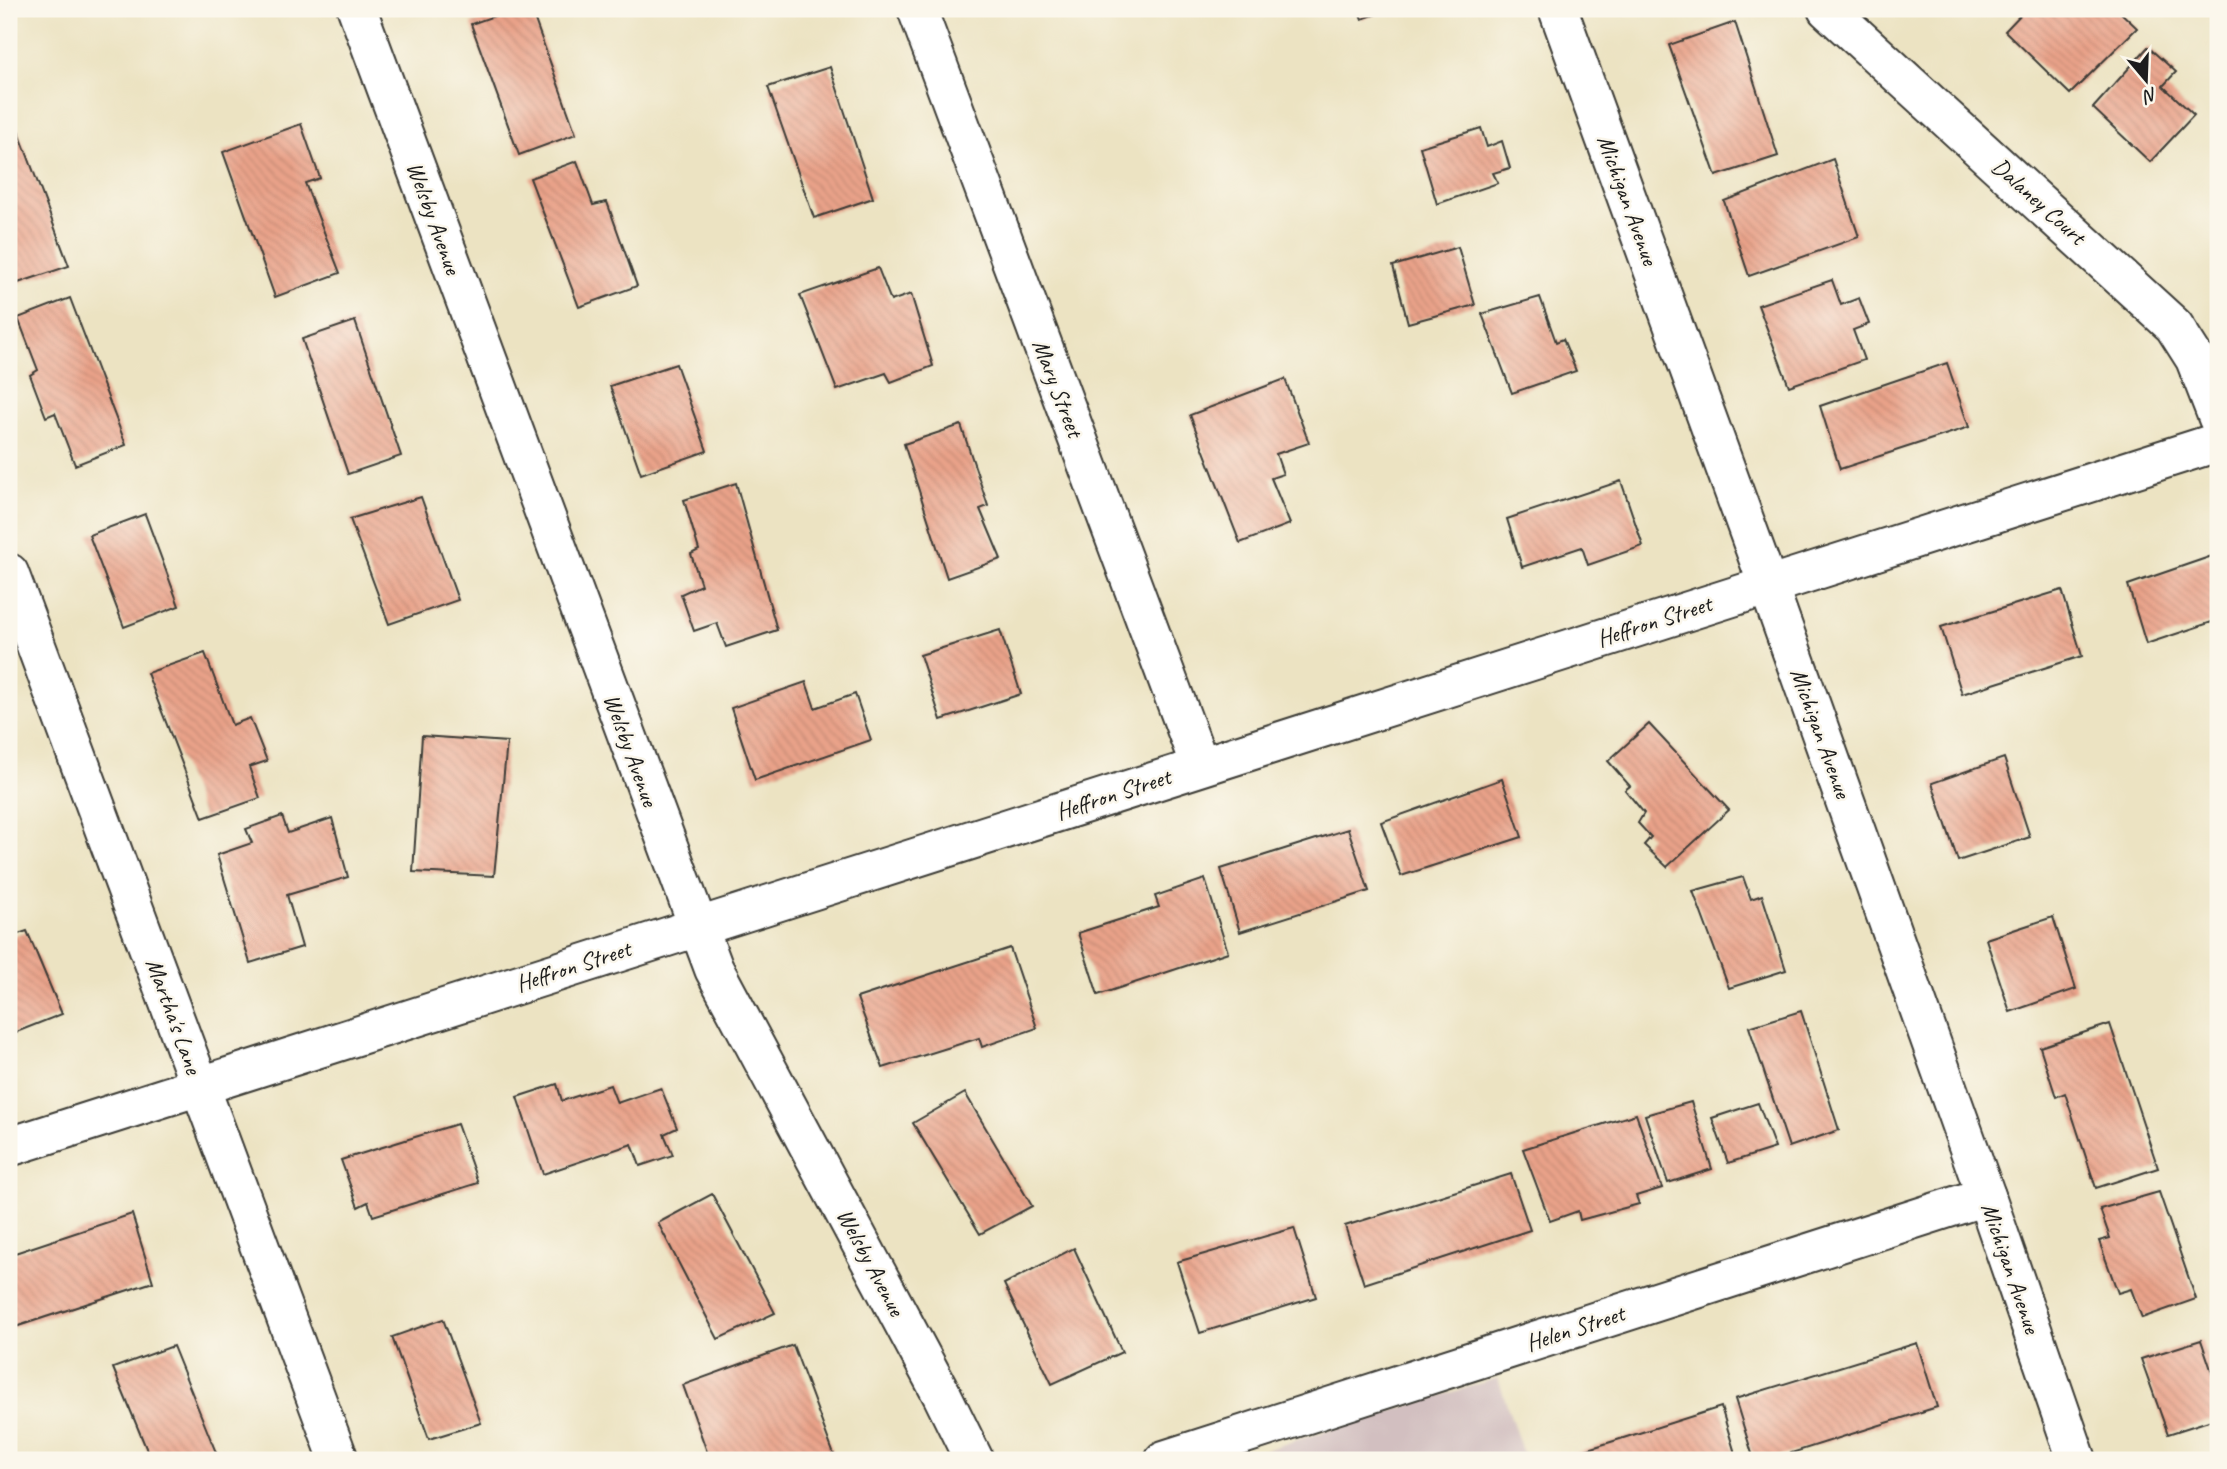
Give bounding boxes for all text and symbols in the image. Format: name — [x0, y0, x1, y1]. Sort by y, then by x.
north arrow — [2112, 46, 2182, 116]
text: N — [2139, 82, 2161, 109]
street label: Michigan Avenue — [1591, 131, 1666, 271]
street label: Dalaney Court — [1986, 151, 2094, 252]
street label: Welsby Avenue — [400, 158, 469, 280]
street label: Mary Street — [1026, 335, 1091, 443]
street label: Heffron Street — [1593, 588, 1717, 654]
street label: Michigan Avenue — [1784, 664, 1859, 804]
street label: Welsby Avenue — [597, 690, 666, 812]
street label: Heffron Street — [1052, 761, 1176, 827]
street label: Heffron Street — [512, 933, 636, 999]
street label: Martha's Lane — [139, 954, 210, 1080]
street label: Michigan Avenue — [1975, 1199, 2048, 1339]
street label: Welsby Avenue — [830, 1203, 913, 1323]
street label: Helen Street — [1522, 1297, 1630, 1358]

